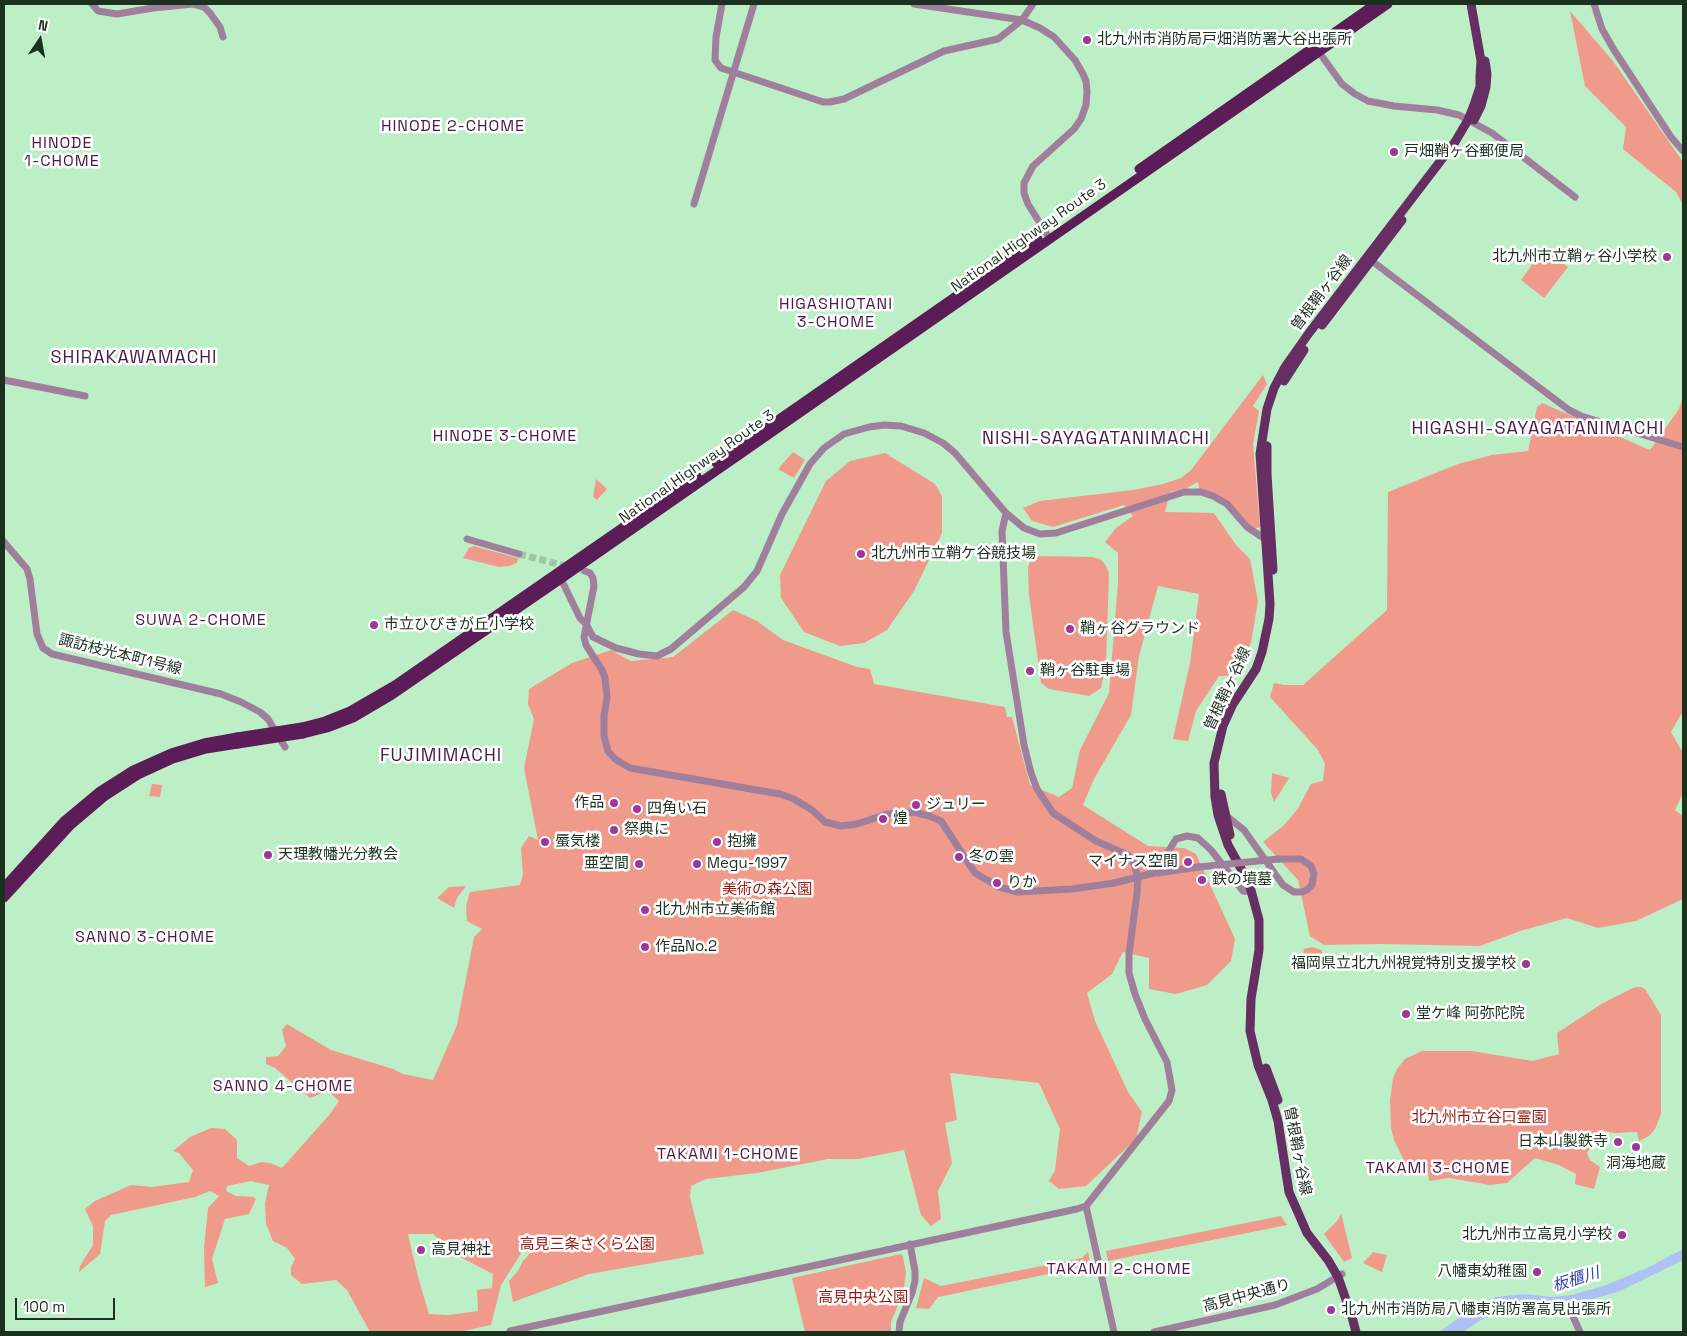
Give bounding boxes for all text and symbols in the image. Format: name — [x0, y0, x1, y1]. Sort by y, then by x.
north arrow — [15, 15, 65, 65]
text: N — [37, 16, 50, 35]
place label: 北九州市消防局戸畑消防署大谷出張所 — [1097, 31, 1352, 49]
marker: 北九州市消防局戸畑消防署大谷出張所 — [1081, 34, 1093, 46]
district label: HINODE 2-CHOME — [379, 117, 527, 137]
district label: HINODE 1-CHOME — [23, 134, 101, 172]
place label: 戸畑鞘ヶ谷郵便局 — [1404, 143, 1524, 161]
marker: 戸畑鞘ヶ谷郵便局 — [1388, 146, 1400, 158]
street label: National Highway Route 3 — [948, 175, 1110, 297]
place label: 北九州市立鞘ヶ谷小学校 — [1492, 248, 1657, 266]
marker: 北九州市立鞘ヶ谷小学校 — [1661, 251, 1673, 263]
street label: 曽根鞘ヶ谷線 — [1288, 252, 1356, 334]
district label: HIGASHIOTANI 3-CHOME — [777, 295, 895, 333]
district label: SHIRAKAWAMACHI — [49, 347, 219, 369]
street label: National Highway Route 3 — [616, 406, 778, 528]
district label: HIGASHI-SAYAGATANIMACHI — [1409, 418, 1667, 440]
district label: HINODE 3-CHOME — [431, 427, 579, 447]
district label: NISHI-SAYAGATANIMACHI — [979, 428, 1213, 450]
place label: 北九州市立鞘ケ谷競技場 — [871, 545, 1036, 563]
marker: 北九州市立鞘ケ谷競技場 — [855, 548, 867, 560]
district label: SUWA 2-CHOME — [134, 611, 268, 631]
place label: 市立ひびきが丘小学校 — [384, 616, 534, 634]
marker: 市立ひびきが丘小学校 — [368, 619, 380, 631]
place label: 鞘ヶ谷グラウンド — [1080, 620, 1200, 638]
marker: 鞘ヶ谷グラウンド — [1064, 623, 1076, 635]
street label: 諏訪枝光本町1号線 — [57, 631, 183, 679]
street label: 曽根鞘ヶ谷線 — [1201, 644, 1255, 734]
place label: 鞘ヶ谷駐車場 — [1040, 662, 1130, 680]
marker: 鞘ヶ谷駐車場 — [1024, 665, 1036, 677]
district label: FUJIMIMACHI — [379, 745, 503, 767]
place label: 作品 — [574, 794, 604, 812]
place label: ジュリー — [926, 796, 986, 814]
marker: 作品 — [608, 797, 620, 809]
marker: ジュリー — [910, 799, 922, 811]
place label: 四角い石 — [647, 800, 707, 818]
marker: 四角い石 — [631, 803, 643, 815]
place label: 煌 — [893, 810, 908, 828]
marker: 煌 — [877, 813, 889, 825]
place label: 祭典に — [624, 821, 669, 839]
marker: 祭典に — [608, 824, 620, 836]
place label: 蜃気楼 — [555, 833, 600, 851]
place label: 抱擁 — [727, 833, 757, 851]
marker: 蜃気楼 — [539, 836, 551, 848]
marker: 抱擁 — [711, 836, 723, 848]
place label: 天理教幡光分教会 — [278, 846, 398, 864]
place label: 冬の雲 — [969, 848, 1014, 866]
marker: 天理教幡光分教会 — [262, 849, 274, 861]
marker: 冬の雲 — [953, 851, 965, 863]
place label: マイナス空間 — [1088, 853, 1178, 871]
place label: 亜空間 — [584, 855, 629, 873]
place label: Megu-1997 — [707, 855, 787, 873]
marker: マイナス空間 — [1182, 856, 1194, 868]
marker: 亜空間 — [633, 858, 645, 870]
marker: Megu-1997 — [691, 858, 703, 870]
place label: 鉄の墳墓 — [1212, 871, 1272, 889]
place label: りか — [1007, 874, 1037, 892]
marker: 鉄の墳墓 — [1196, 874, 1208, 886]
marker: りか — [991, 877, 1003, 889]
park label: 美術の森公園 — [722, 881, 812, 899]
place label: 北九州市立美術館 — [655, 901, 775, 919]
marker: 北九州市立美術館 — [639, 904, 651, 916]
district label: SANNO 3-CHOME — [73, 928, 217, 948]
place label: 作品No.2 — [655, 938, 717, 956]
marker: 作品No.2 — [639, 941, 651, 953]
place label: 福岡県立北九州視覚特別支援学校 — [1291, 955, 1516, 973]
marker: 福岡県立北九州視覚特別支援学校 — [1520, 958, 1532, 970]
place label: 堂ケ峰 阿弥陀院 — [1416, 1005, 1525, 1023]
marker: 堂ケ峰 阿弥陀院 — [1400, 1008, 1412, 1020]
district label: SANNO 4-CHOME — [211, 1077, 355, 1097]
street label: 曽根鞘ヶ谷線 — [1280, 1105, 1314, 1197]
park label: 北九州市立谷口霊園 — [1412, 1109, 1546, 1127]
place label: 日本山製鉄寺 — [1518, 1133, 1608, 1151]
marker: 日本山製鉄寺 — [1612, 1136, 1624, 1148]
marker: 洞海地蔵 — [1630, 1141, 1642, 1153]
district label: TAKAMI 1-CHOME — [655, 1145, 801, 1165]
place label: 洞海地蔵 — [1606, 1155, 1666, 1173]
district label: TAKAMI 3-CHOME — [1364, 1159, 1512, 1179]
place label: 北九州市立高見小学校 — [1462, 1226, 1612, 1244]
marker: 北九州市立高見小学校 — [1616, 1229, 1628, 1241]
park label: 高見三条さくら公園 — [520, 1236, 654, 1254]
place label: 高見神社 — [431, 1241, 491, 1259]
marker: 高見神社 — [415, 1244, 427, 1256]
district label: TAKAMI 2-CHOME — [1045, 1260, 1193, 1280]
place label: 八幡東幼稚園 — [1437, 1263, 1527, 1281]
water label: 板櫃川 — [1550, 1264, 1602, 1296]
marker: 八幡東幼稚園 — [1531, 1266, 1543, 1278]
street label: 高見中央通り — [1201, 1276, 1293, 1316]
scale bar — [18, 1288, 118, 1320]
park label: 高見中央公園 — [818, 1289, 908, 1307]
text: 100 m — [23, 1297, 65, 1316]
place label: 北九州市消防局八幡東消防署高見出張所 — [1341, 1301, 1611, 1319]
marker: 北九州市消防局八幡東消防署高見出張所 — [1325, 1304, 1337, 1316]

